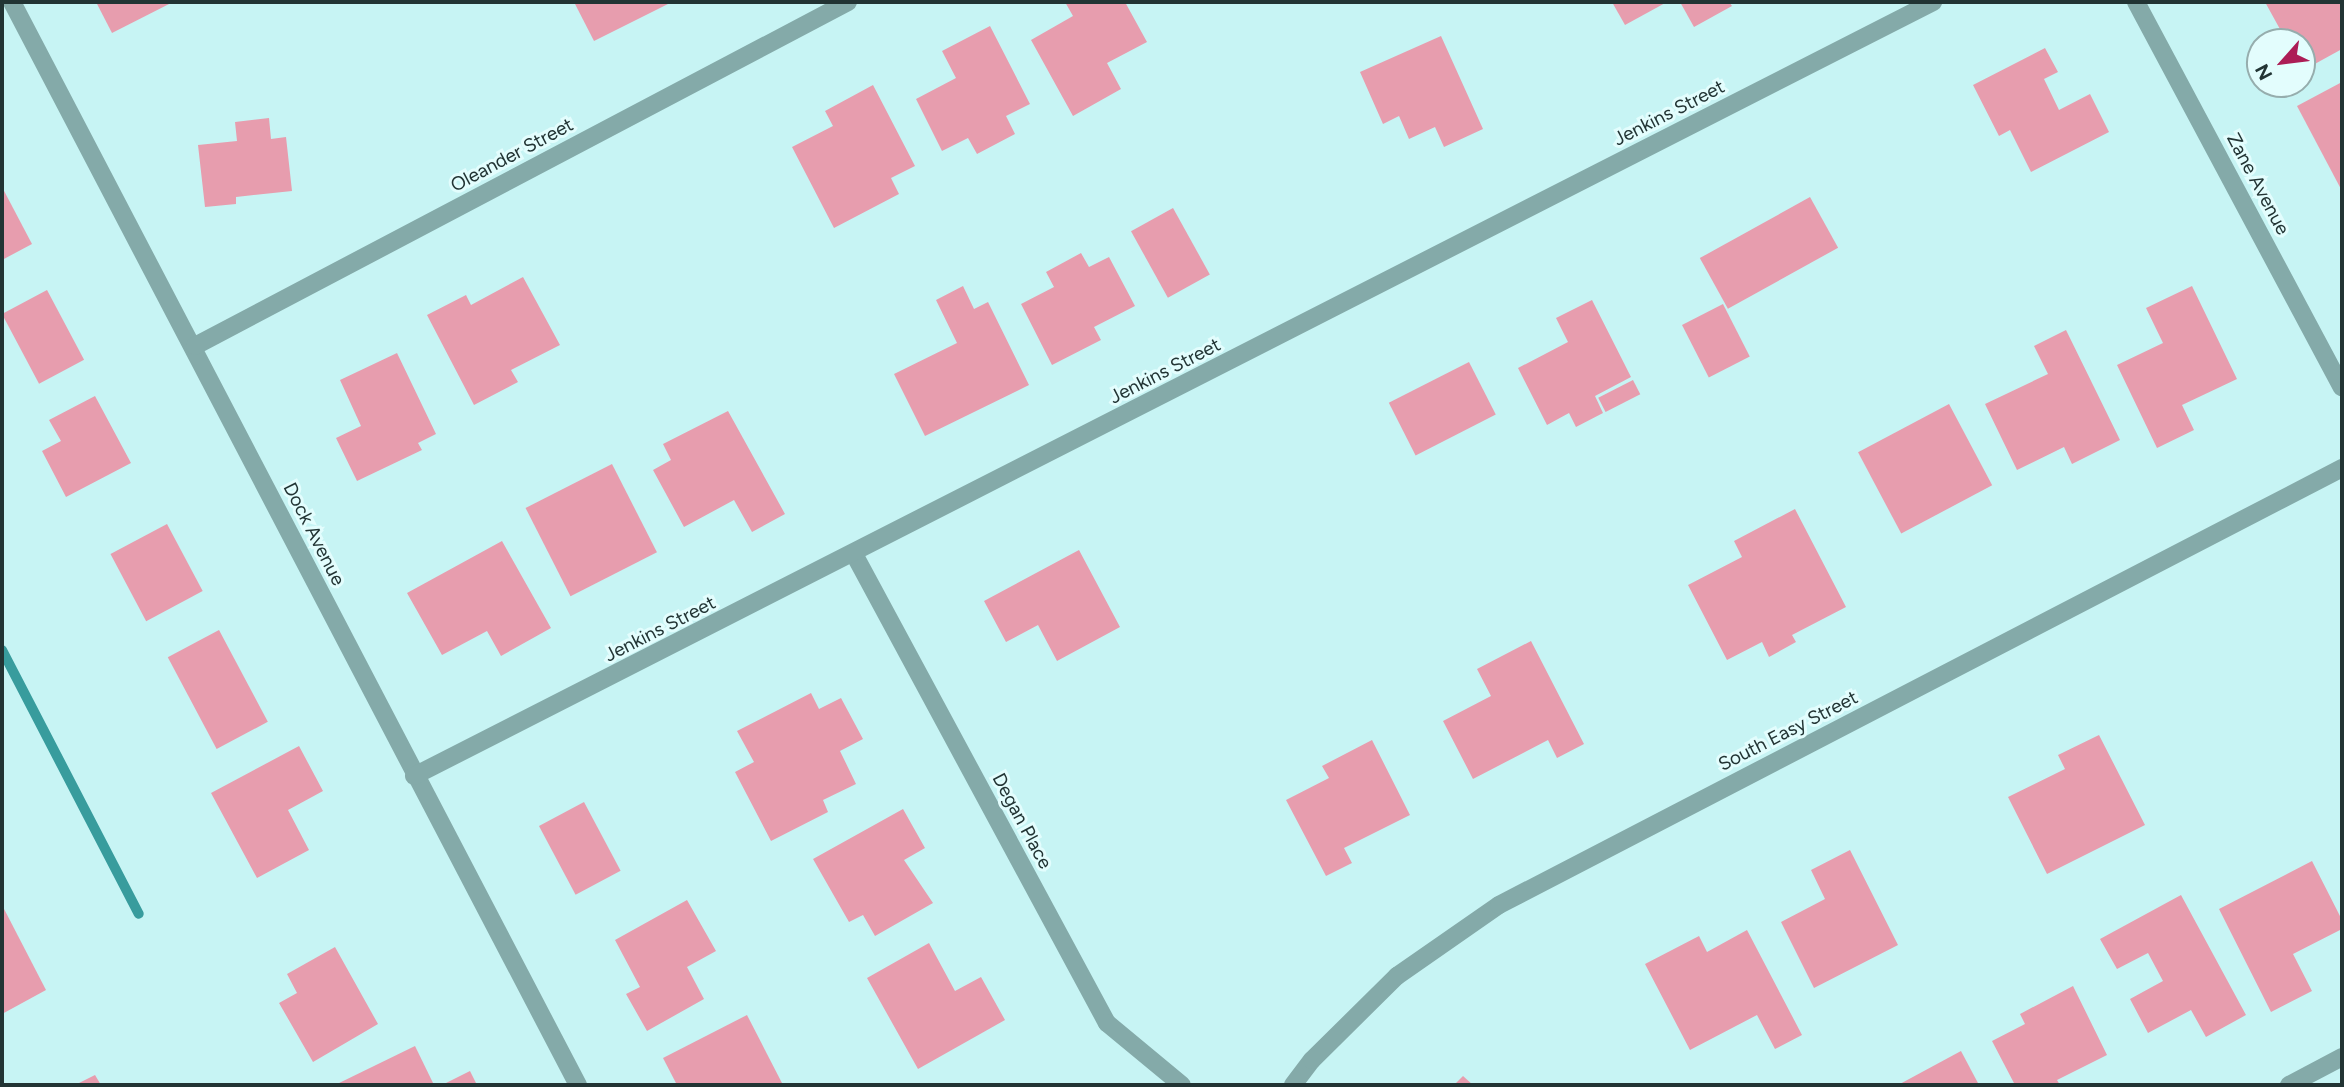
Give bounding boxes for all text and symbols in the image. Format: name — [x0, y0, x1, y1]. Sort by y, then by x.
north arrow — [2246, 28, 2316, 98]
text: N — [2250, 60, 2277, 84]
street label: Jenkins Street — [1610, 75, 1728, 151]
street label: Oleander Street — [447, 113, 577, 197]
street label: Zane Avenue — [2222, 129, 2294, 239]
street label: Jenkins Street — [1106, 333, 1224, 409]
street label: Dock Avenue — [278, 479, 350, 589]
street label: Jenkins Street — [601, 591, 719, 667]
street label: South Easy Street — [1714, 686, 1862, 776]
street label: Degan Place — [987, 769, 1057, 873]

